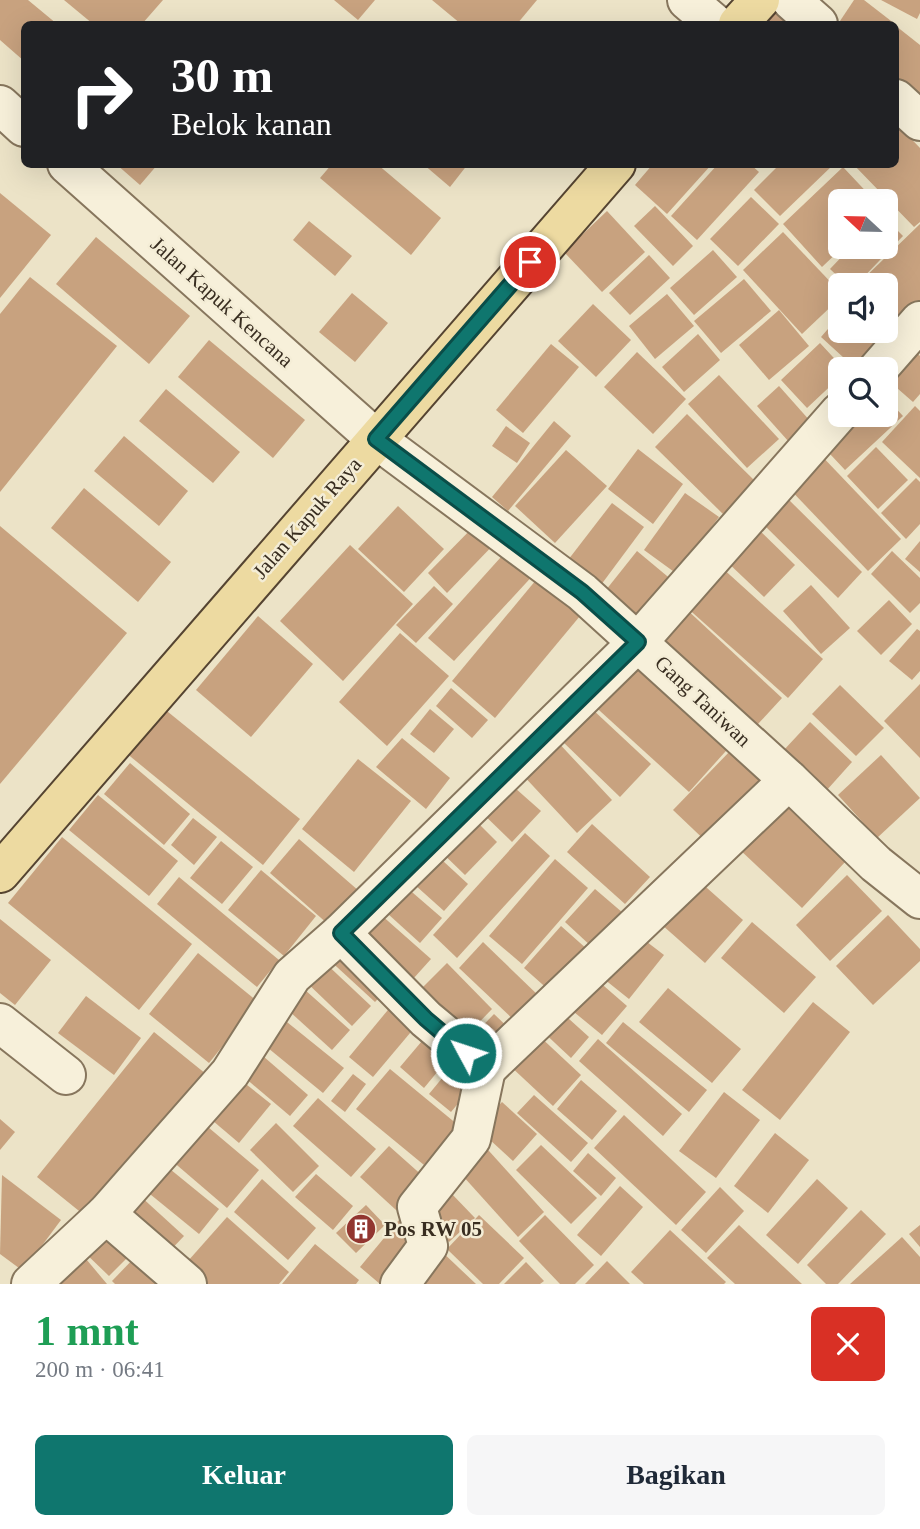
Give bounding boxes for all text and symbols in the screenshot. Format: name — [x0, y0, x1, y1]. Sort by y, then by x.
text: 30 m — [171, 48, 273, 103]
icon: right — [56, 49, 147, 140]
text: Belok kanan — [171, 106, 332, 142]
north arrow — [828, 189, 898, 259]
map controls — [828, 189, 898, 427]
street label: Jalan Kapuk Kencana — [146, 232, 299, 373]
pin — [500, 232, 560, 292]
icon: arrive — [511, 243, 549, 281]
button: sound — [828, 273, 898, 343]
button: search — [828, 357, 898, 427]
street label: Jalan Kapuk Raya — [248, 452, 367, 584]
street label: Gang Taniwan — [650, 650, 756, 752]
position arrow — [429, 1016, 503, 1090]
building icon: Pos RW 05 — [344, 1212, 378, 1246]
place label: Pos RW 05 — [384, 1217, 482, 1241]
button: close — [811, 1307, 885, 1381]
text: 1 mnt — [35, 1308, 139, 1354]
text: 200 m · 06:41 — [35, 1357, 165, 1382]
button: Keluar — [35, 1435, 453, 1515]
button: Bagikan — [467, 1435, 885, 1515]

